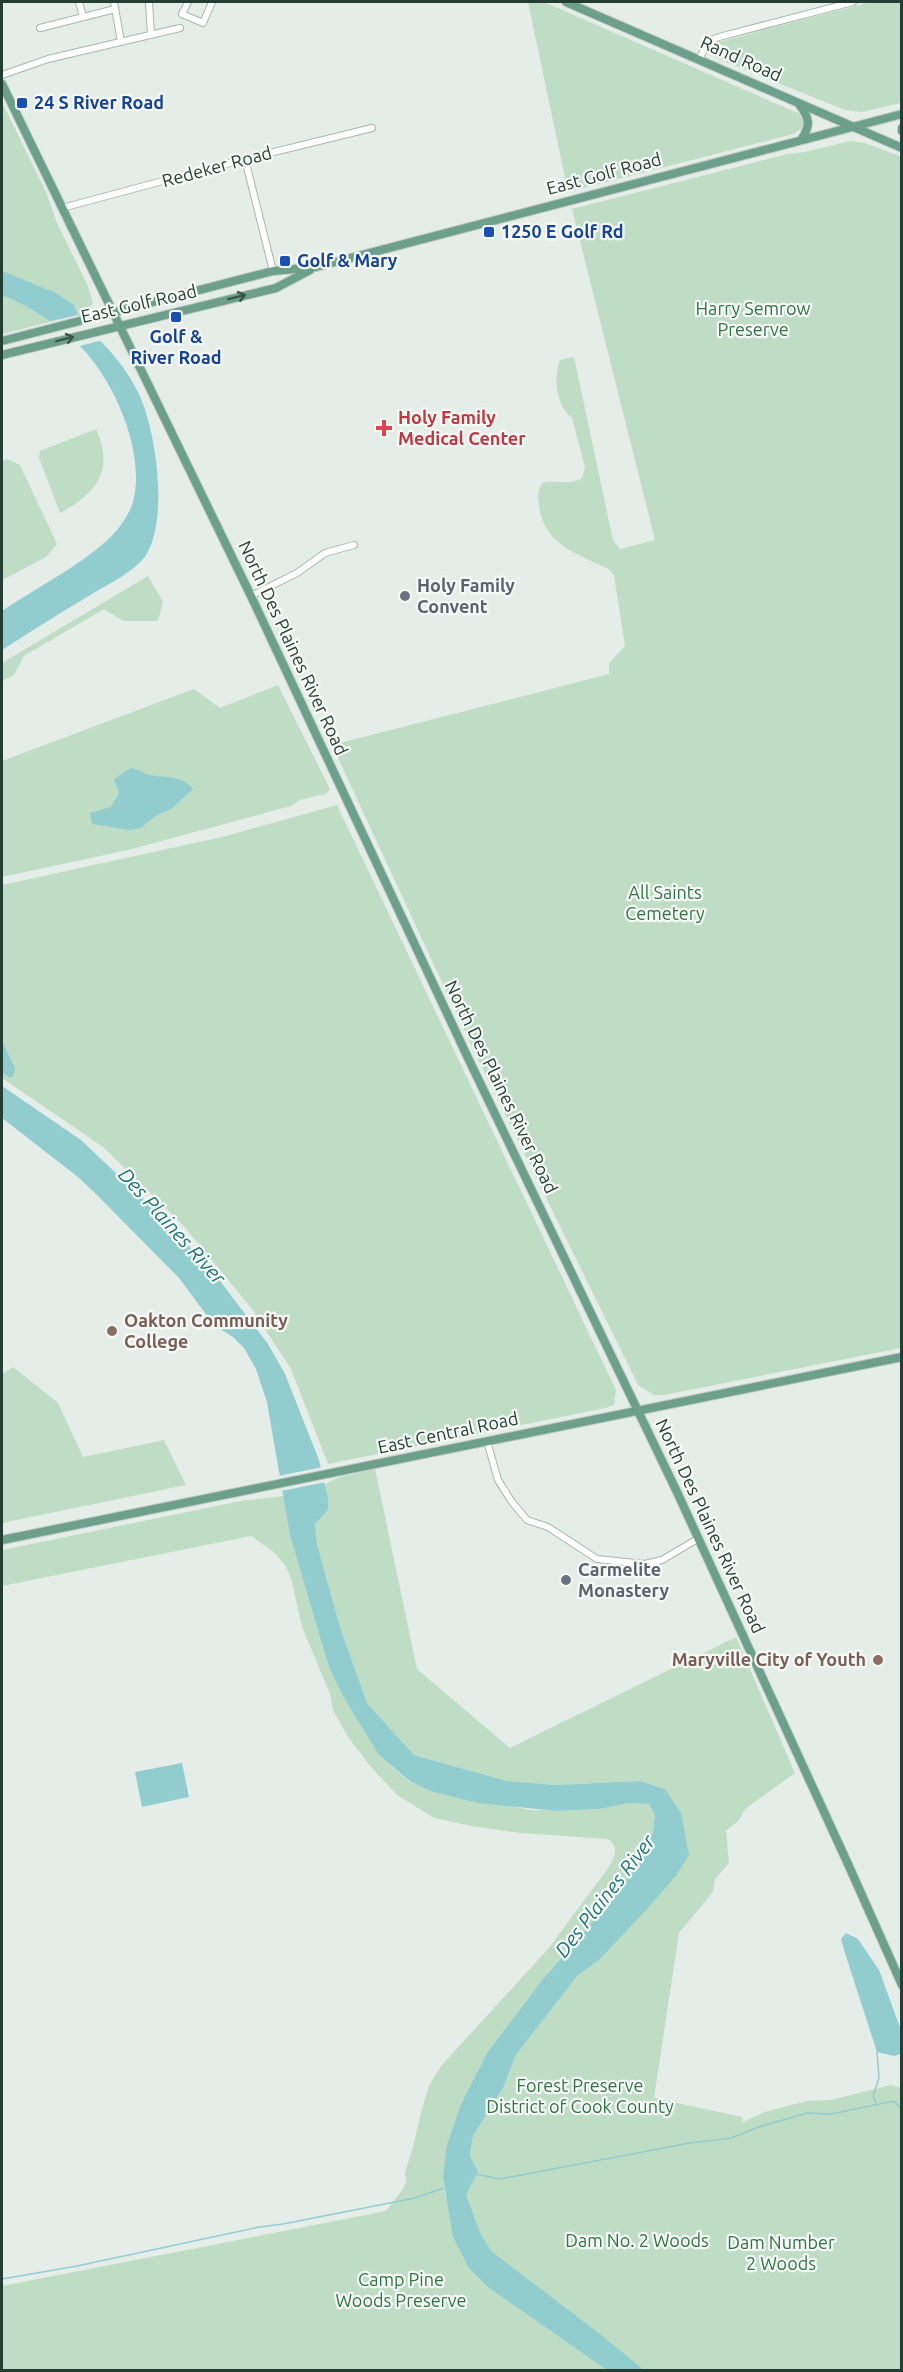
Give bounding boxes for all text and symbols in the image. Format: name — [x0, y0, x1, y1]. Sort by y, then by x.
street label: Rand Road — [698, 31, 785, 85]
place label: 24 S River Road — [34, 92, 164, 112]
marker: 24 S River Road — [15, 96, 29, 110]
street label: Redeker Road — [160, 142, 274, 190]
street label: East Golf Road — [544, 148, 663, 198]
place label: 1250 E Golf Rd — [501, 221, 624, 241]
marker: 1250 E Golf Rd — [482, 225, 496, 239]
place label: Golf & Mary — [297, 250, 398, 270]
marker: Golf & Mary — [278, 254, 292, 268]
street label: East Golf Road — [79, 280, 199, 326]
one-way arrow — [227, 291, 246, 303]
park label: Harry Semrow Preserve — [696, 298, 810, 339]
marker: Golf & River Road — [169, 310, 183, 324]
place label: Golf & River Road — [131, 326, 221, 367]
one-way arrow — [55, 332, 74, 344]
place label: Holy Family Medical Center — [398, 407, 526, 448]
marker: Holy Family Medical Center — [375, 419, 393, 437]
street label: North Des Plaines River Road — [235, 537, 352, 758]
place label: Holy Family Convent — [417, 575, 515, 616]
marker: Holy Family Convent — [398, 589, 412, 603]
park label: All Saints Cemetery — [625, 882, 705, 923]
street label: North Des Plaines River Road — [442, 977, 562, 1196]
water label: Des Plaines River — [114, 1163, 232, 1290]
place label: Oakton Community College — [124, 1310, 288, 1351]
marker: Oakton Community College — [105, 1324, 119, 1338]
street label: East Central Road — [376, 1407, 520, 1457]
street label: North Des Plaines River Road — [652, 1415, 769, 1636]
place label: Carmelite Monastery — [578, 1559, 669, 1600]
marker: Carmelite Monastery — [559, 1573, 573, 1587]
place label: Maryville City of Youth — [672, 1649, 866, 1669]
marker: Maryville City of Youth — [871, 1653, 885, 1667]
water label: Des Plaines River — [550, 1829, 660, 1961]
park label: Forest Preserve District of Cook County — [486, 2075, 674, 2116]
park label: Dam No. 2 Woods — [565, 2230, 709, 2250]
park label: Dam Number 2 Woods — [727, 2232, 835, 2273]
park label: Camp Pine Woods Preserve — [335, 2269, 467, 2310]

